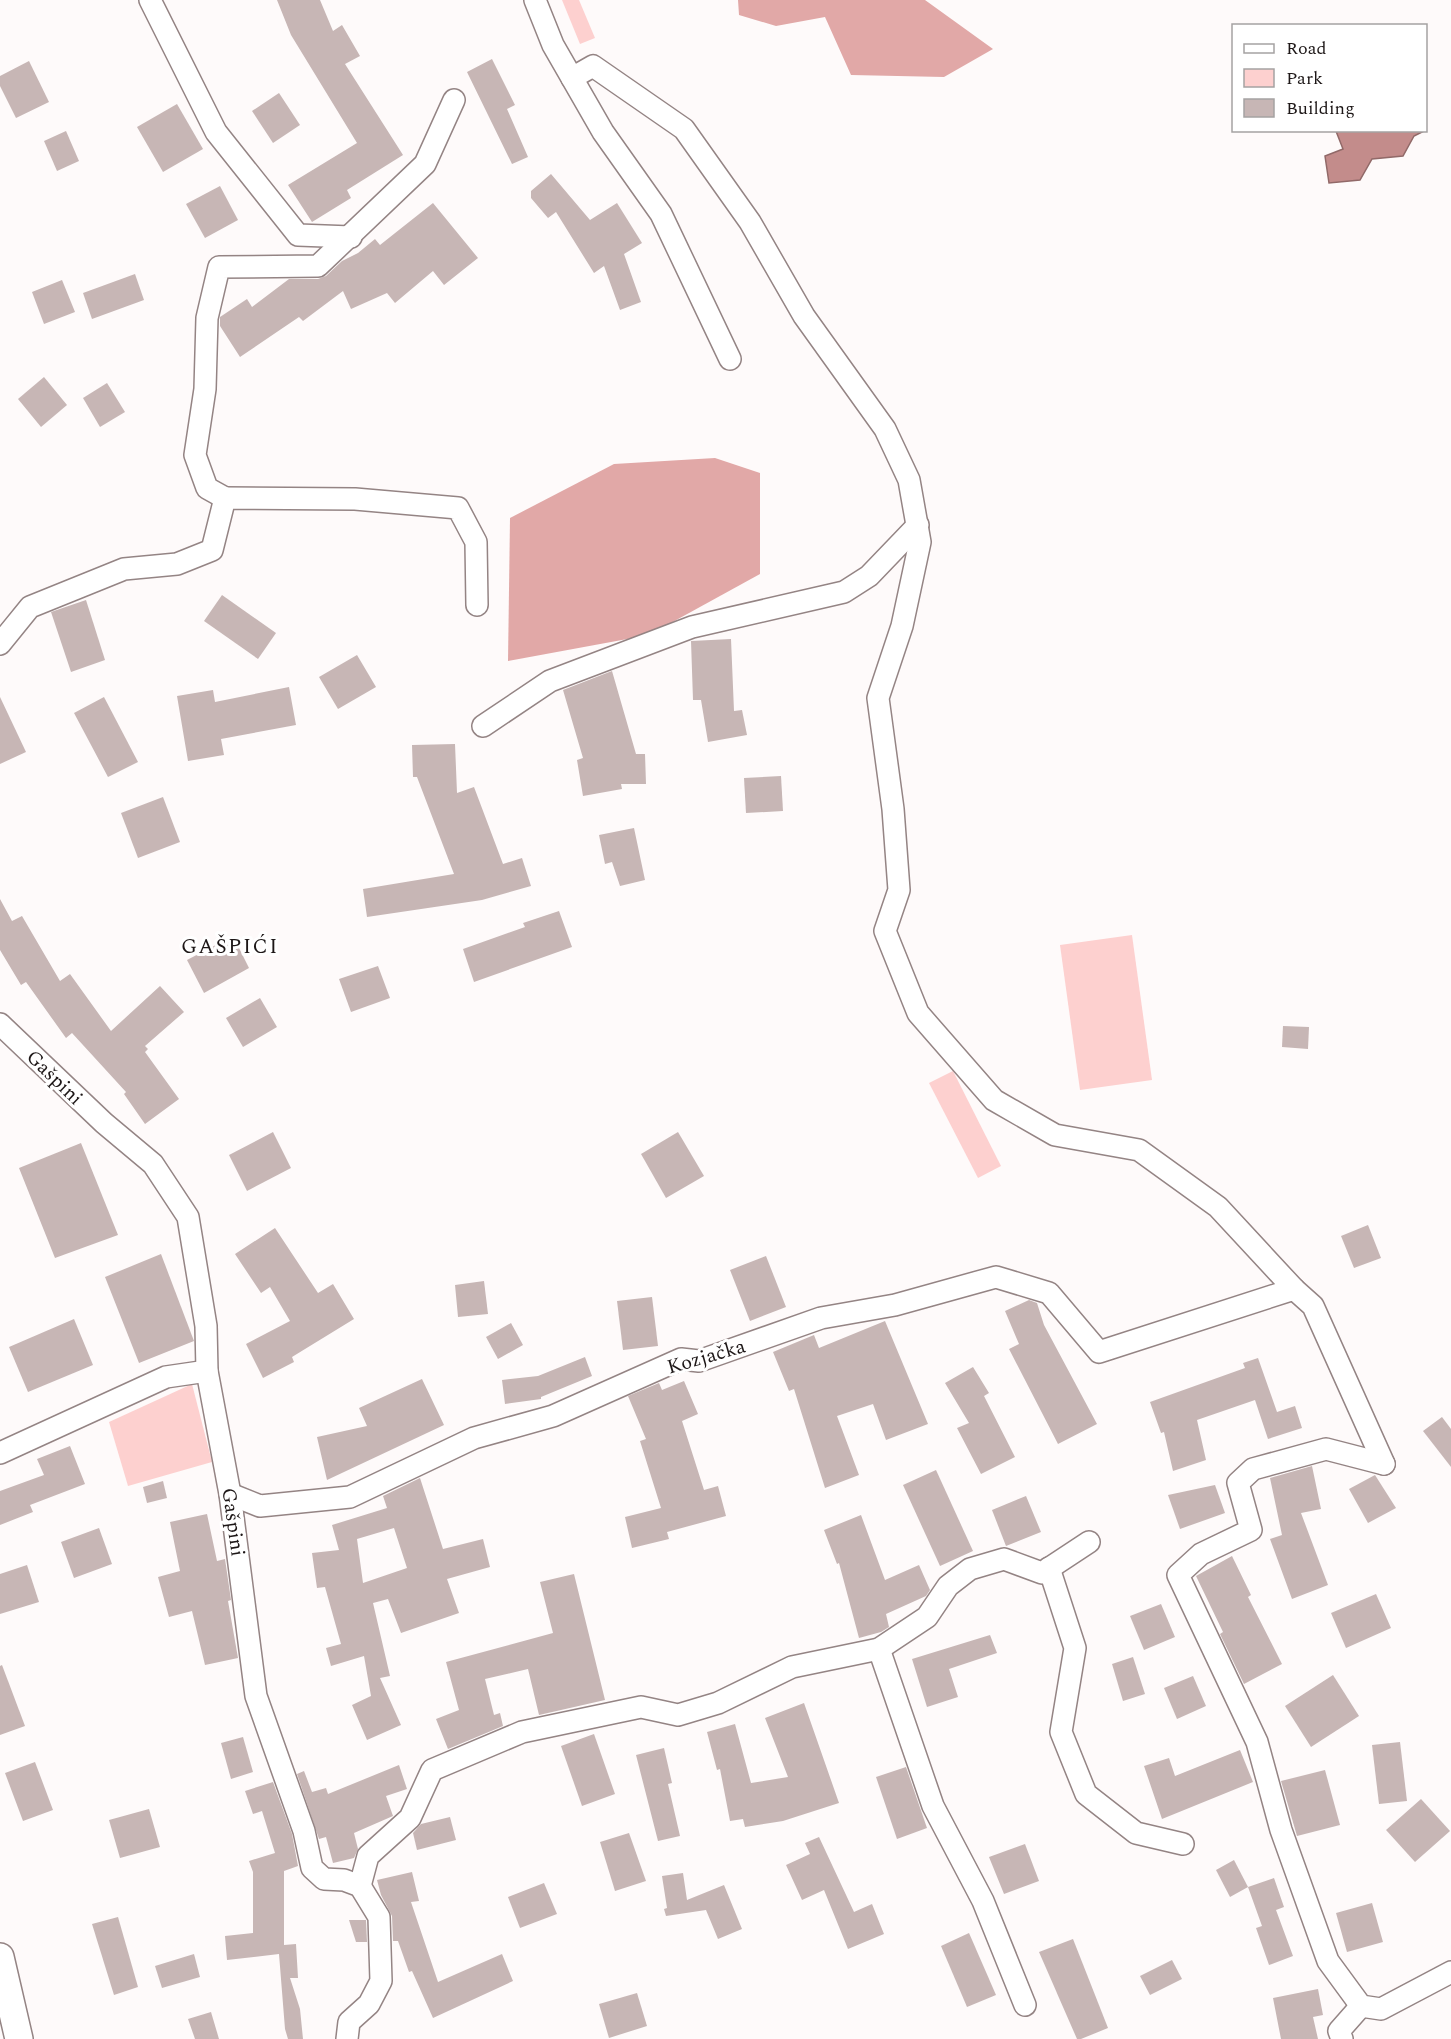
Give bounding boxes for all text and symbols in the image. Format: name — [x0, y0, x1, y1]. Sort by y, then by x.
legend — [1232, 24, 1427, 132]
text: Road — [1286, 35, 1327, 62]
text: Park — [1286, 65, 1323, 92]
text: Building — [1286, 95, 1355, 122]
district label: GAŠPIĆI — [181, 931, 279, 963]
street label: Gašpini — [19, 1043, 90, 1113]
street label: Kozjačka — [663, 1331, 749, 1382]
street label: Gašpini — [213, 1486, 253, 1558]

